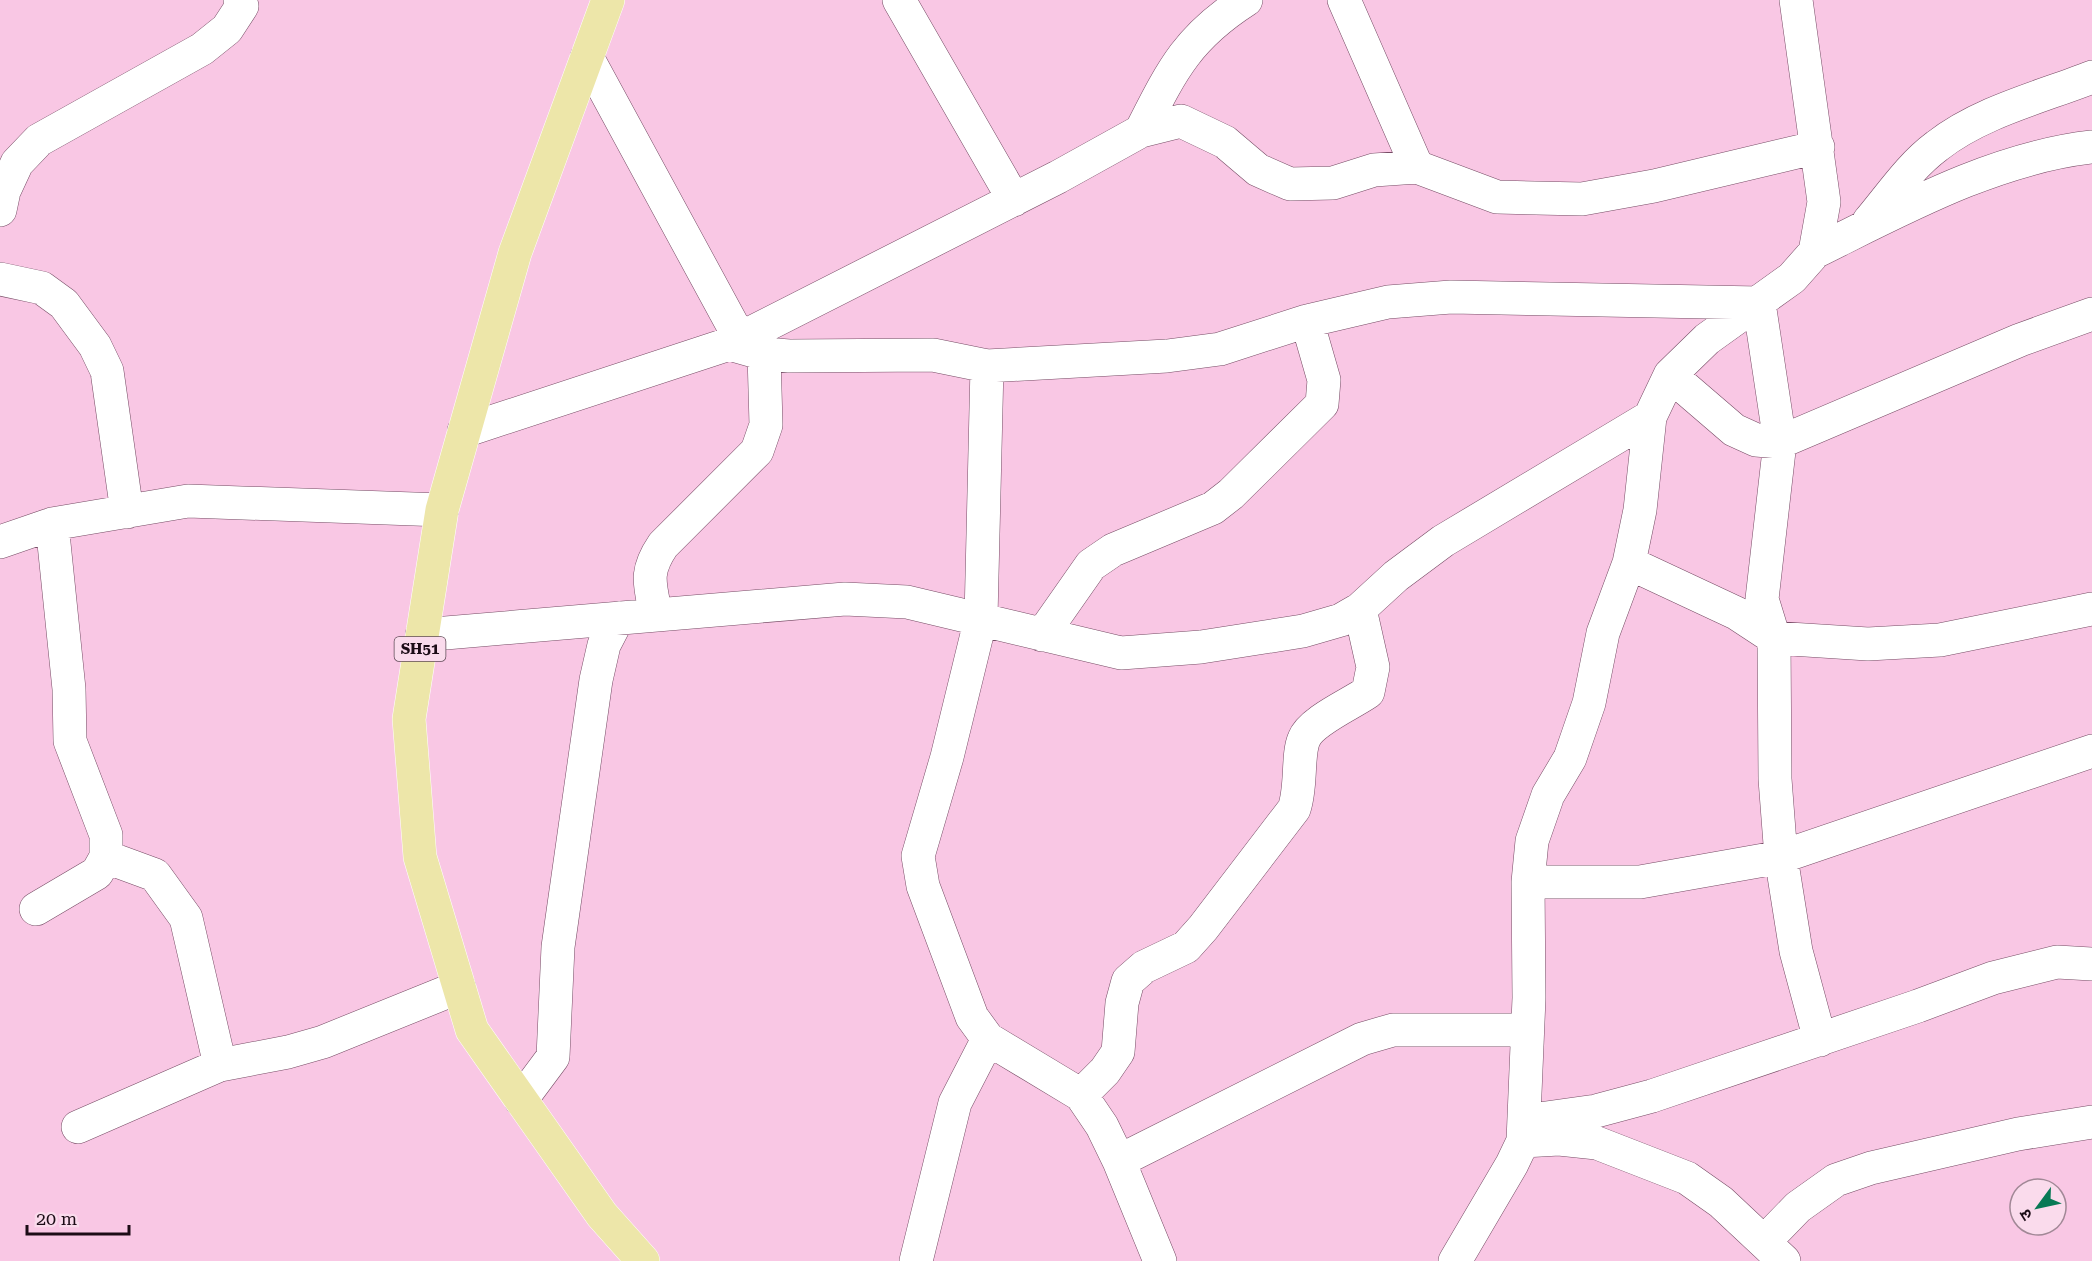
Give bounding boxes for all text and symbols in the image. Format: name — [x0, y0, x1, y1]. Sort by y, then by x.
road number: SH51 — [394, 637, 446, 661]
north arrow — [2008, 1177, 2068, 1237]
scale bar — [27, 1198, 129, 1236]
text: उ — [2015, 1205, 2036, 1224]
text: 20 m — [36, 1208, 77, 1229]

